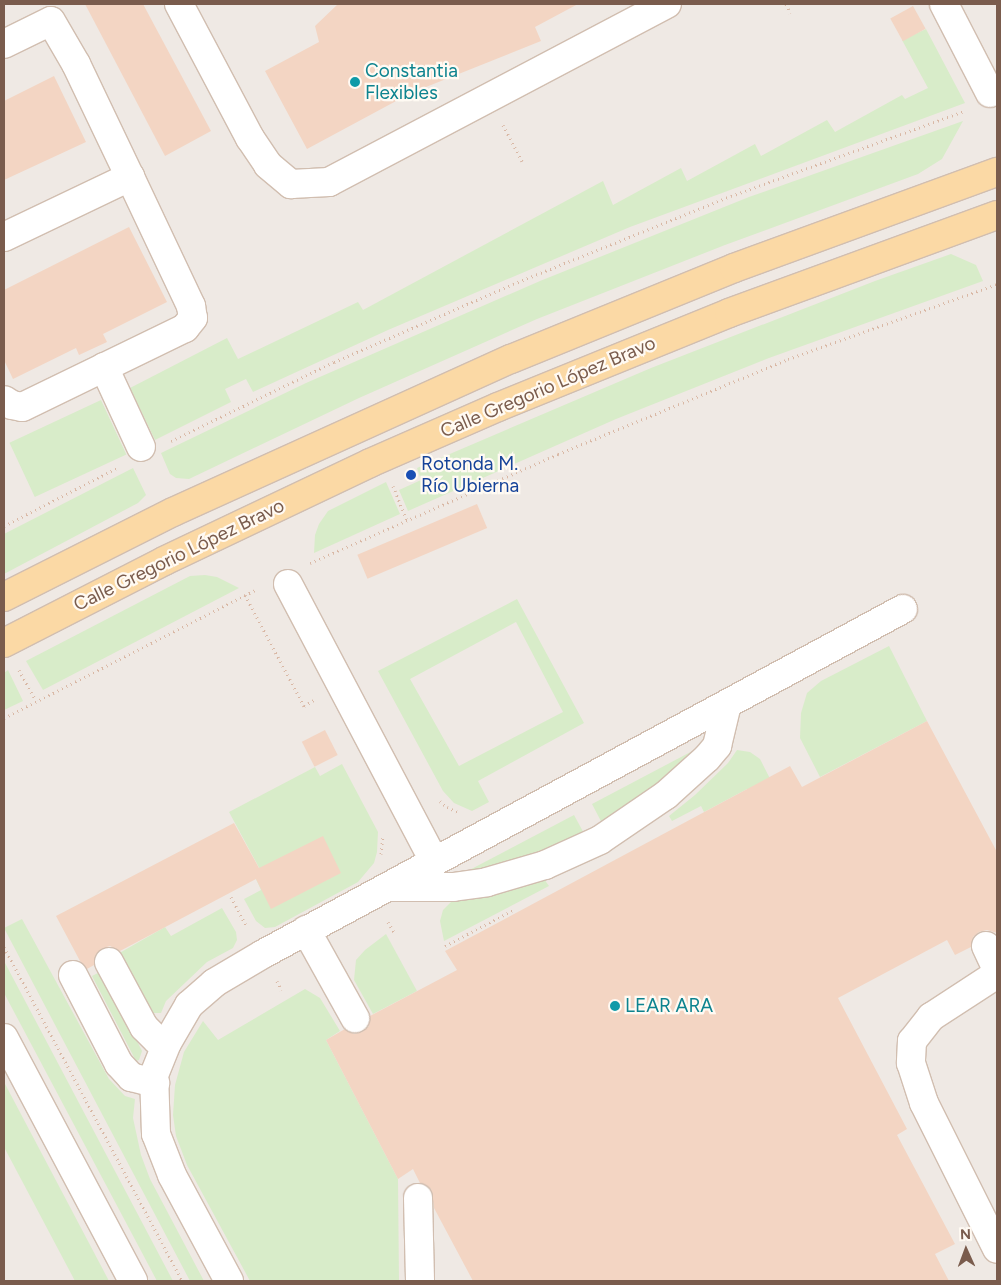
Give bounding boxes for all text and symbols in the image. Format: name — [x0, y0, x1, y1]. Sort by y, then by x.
place label: Constantia Flexibles — [365, 60, 458, 104]
marker: Constantia Flexibles — [349, 76, 361, 88]
street label: Calle Gregorio López Bravo — [437, 331, 659, 443]
place label: Rotonda M. Río Ubierna — [421, 453, 519, 497]
marker: Rotonda M. Río Ubierna — [405, 469, 417, 481]
street label: Calle Gregorio López Bravo — [70, 494, 288, 616]
place label: LEAR ARA — [625, 995, 713, 1017]
marker: LEAR ARA — [609, 1000, 621, 1012]
north arrow — [941, 1225, 991, 1275]
text: N — [960, 1226, 971, 1243]

